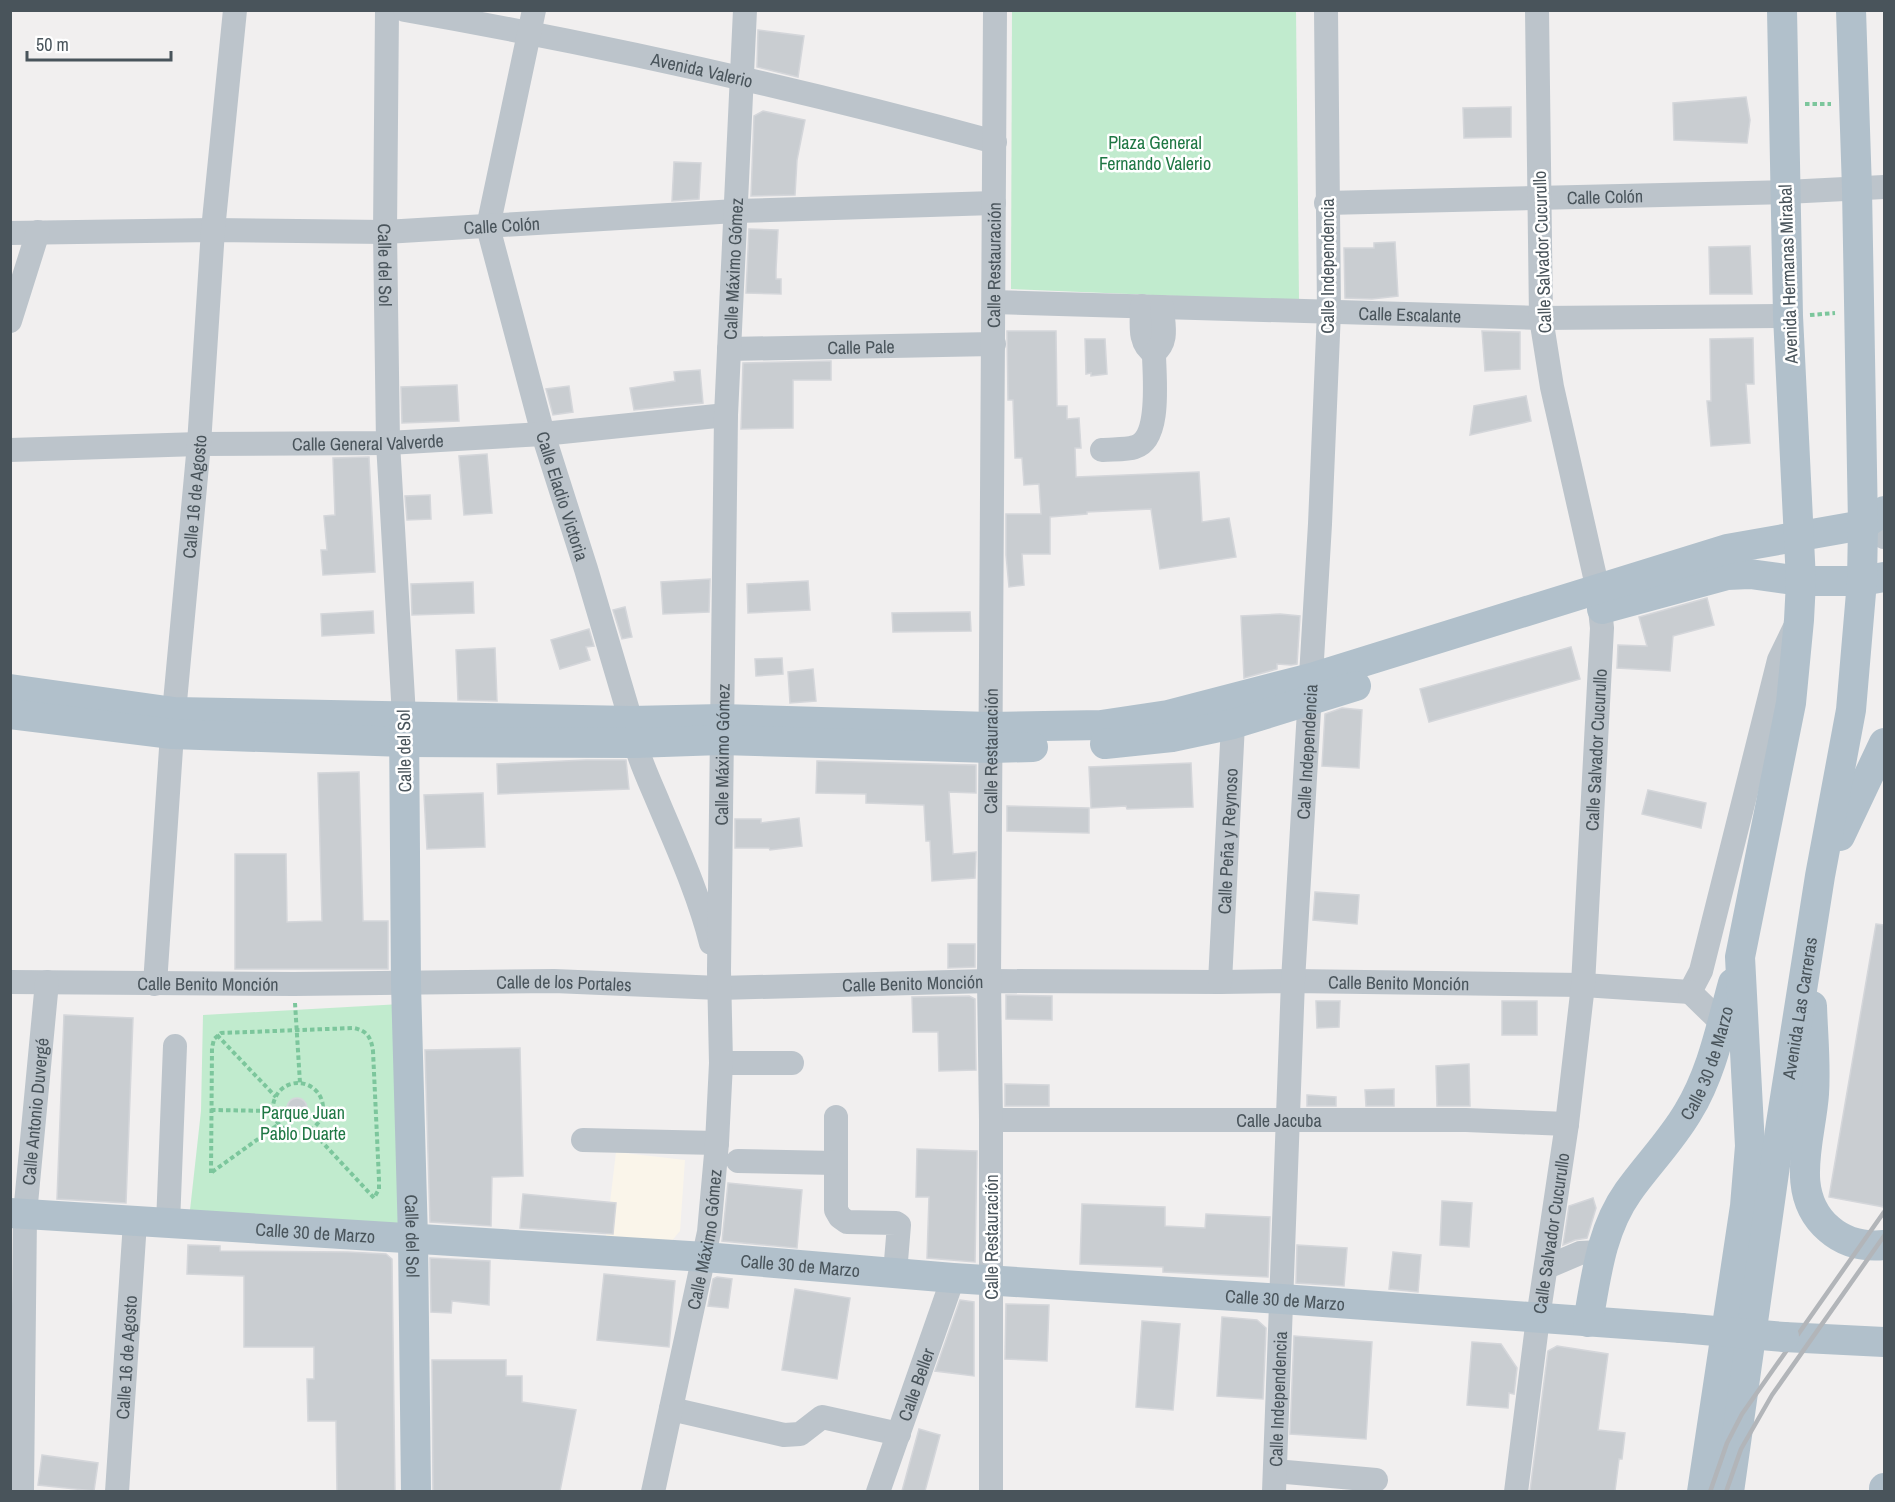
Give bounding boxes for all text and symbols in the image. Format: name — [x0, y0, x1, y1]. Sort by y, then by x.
scale bar — [27, 24, 171, 62]
text: 50 m — [36, 32, 69, 57]
street label: Avenida Valerio — [648, 46, 756, 93]
park label: Plaza General Fernando Valerio — [1099, 130, 1211, 176]
street label: Calle Salvador Cucurullo — [1527, 170, 1557, 334]
street label: Calle Colón — [1566, 183, 1643, 210]
street label: Avenida Hermanas Mirabal — [1772, 184, 1804, 365]
street label: Calle Máximo Gómez — [717, 197, 749, 340]
street label: Calle Independencia — [1315, 198, 1340, 334]
street label: Calle Restauración — [981, 202, 1006, 328]
street label: Calle Colón — [463, 210, 541, 240]
street label: Calle del Sol — [372, 223, 399, 307]
street label: Calle Escalante — [1358, 300, 1462, 328]
street label: Calle Pale — [827, 333, 895, 360]
street label: Calle General Valverde — [292, 427, 444, 456]
street label: Calle Eladio Victoria — [530, 428, 595, 564]
street label: Calle 16 de Agosto — [176, 434, 212, 560]
street label: Calle Salvador Cucurullo — [1579, 668, 1612, 832]
street label: Calle Máximo Gómez — [708, 683, 735, 826]
street label: Calle Independencia — [1290, 683, 1323, 820]
street label: Calle Restauración — [978, 688, 1003, 814]
street label: Calle del Sol — [391, 709, 417, 793]
street label: Calle Peña y Reynoso — [1211, 768, 1243, 915]
street label: Avenida Las Carreras — [1775, 935, 1823, 1082]
street label: Calle de los Portales — [496, 968, 632, 997]
street label: Calle Benito Monción — [842, 969, 984, 997]
street label: Calle Benito Monción — [1328, 969, 1470, 996]
street label: Calle Benito Monción — [137, 970, 279, 996]
street label: Calle 30 de Marzo — [1674, 1003, 1739, 1125]
street label: Calle Antonio Duvergé — [15, 1037, 54, 1186]
park label: Parque Juan Pablo Duarte — [260, 1100, 346, 1146]
street label: Calle Jacuba — [1236, 1108, 1322, 1133]
street label: Calle Salvador Cucurullo — [1526, 1151, 1575, 1316]
street label: Calle Máximo Gómez — [680, 1168, 727, 1312]
street label: Calle Restauración — [979, 1174, 1004, 1300]
street label: Calle del Sol — [399, 1194, 426, 1278]
street label: Calle 30 de Marzo — [255, 1216, 376, 1249]
street label: Calle 30 de Marzo — [739, 1248, 861, 1283]
street label: Calle 30 de Marzo — [1224, 1283, 1346, 1316]
street label: Calle 16 de Agosto — [109, 1295, 143, 1420]
street label: Calle Independencia — [1262, 1331, 1292, 1467]
street label: Calle Beller — [891, 1345, 940, 1424]

